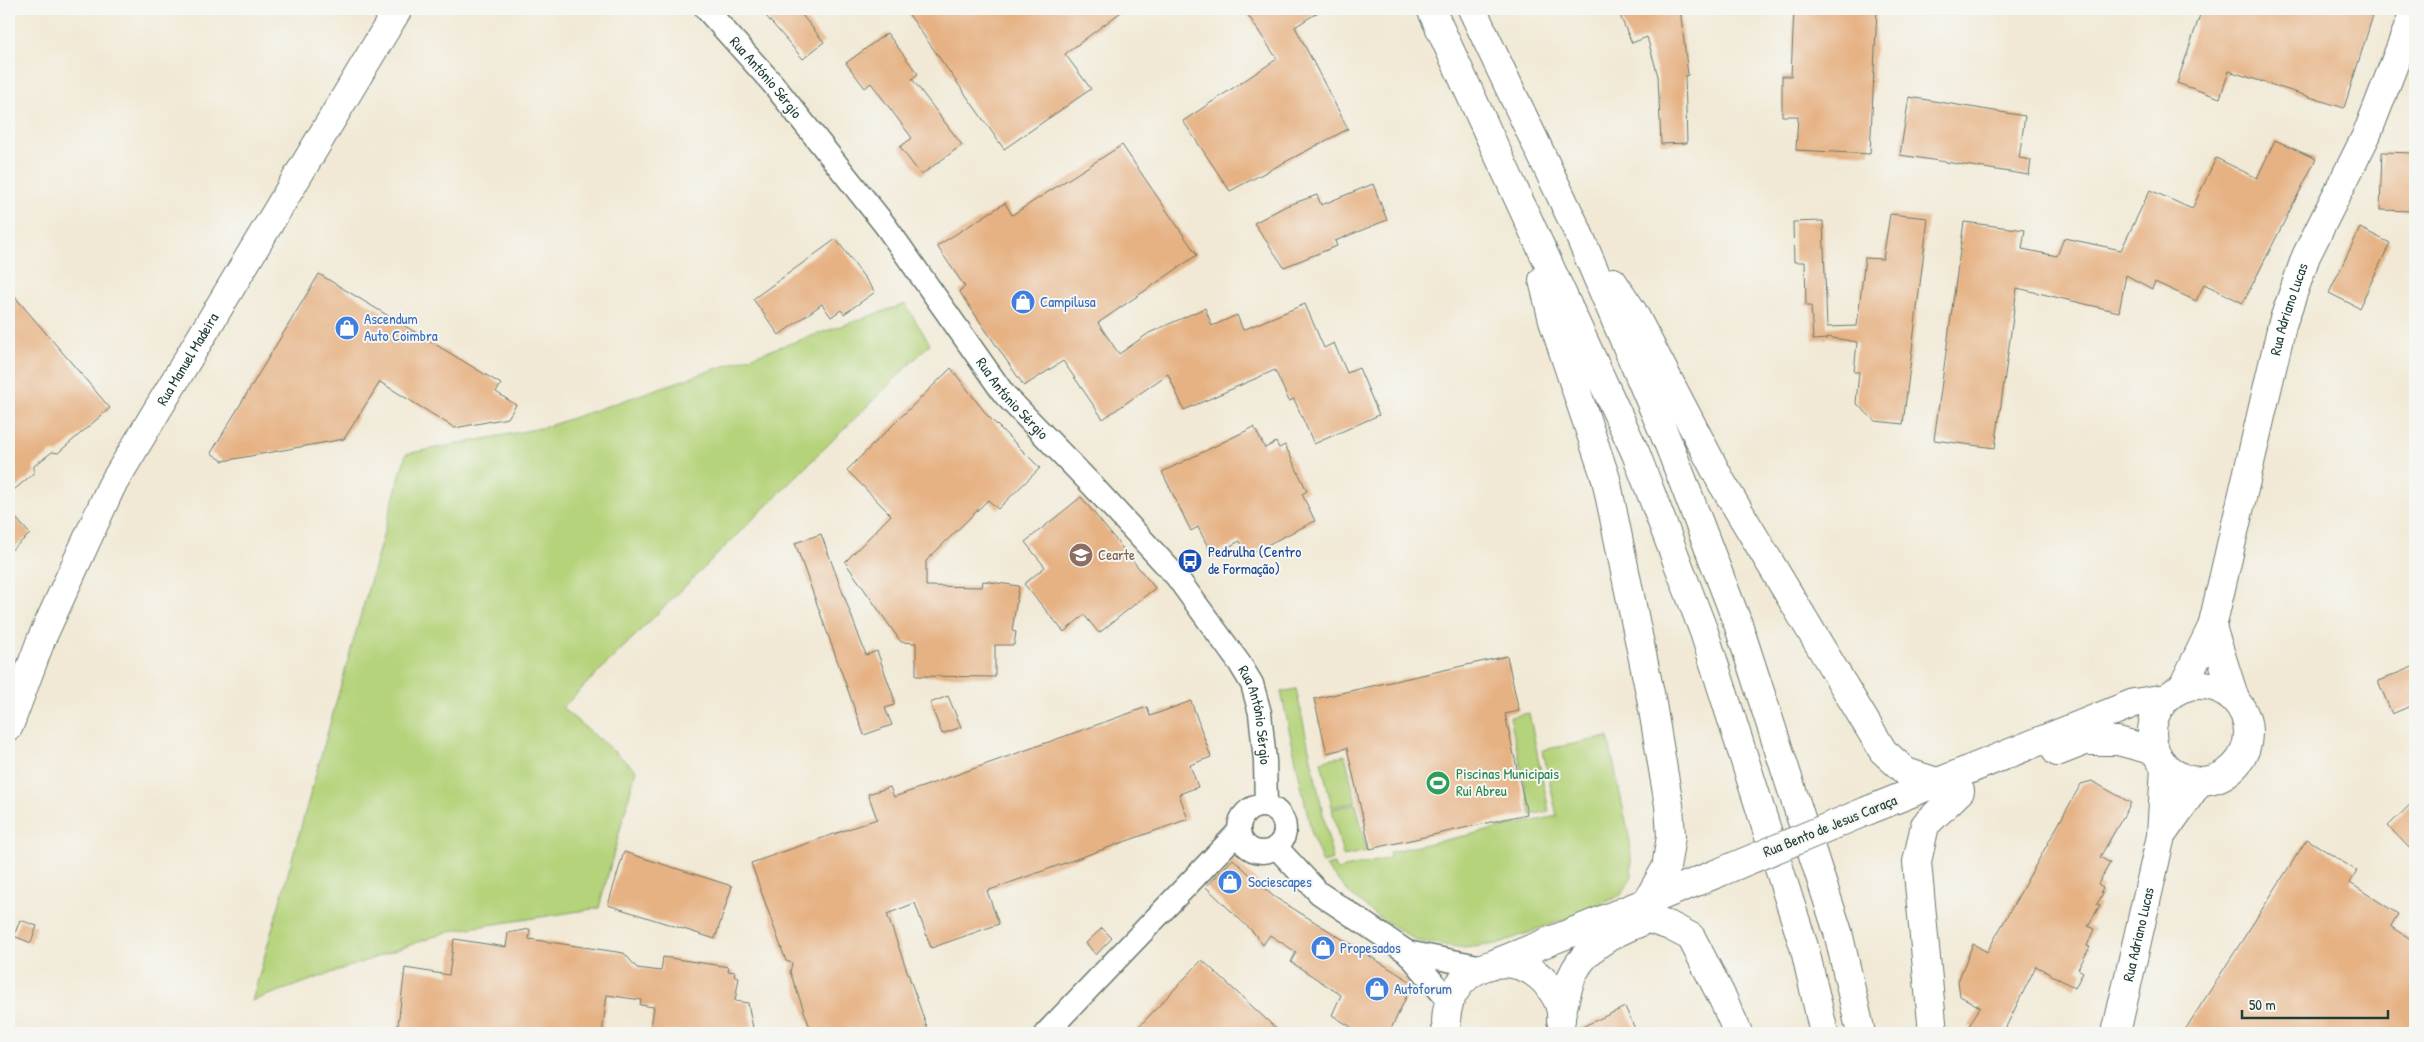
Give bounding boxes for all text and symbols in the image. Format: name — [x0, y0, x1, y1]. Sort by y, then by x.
street label: Rua António Sérgio — [725, 32, 807, 123]
street label: Rua Adriano Lucas — [2264, 260, 2313, 357]
shop icon: Campilusa — [1010, 289, 1036, 315]
place label: Campilusa — [1040, 291, 1096, 312]
place label: Ascendum Auto Coimbra — [364, 308, 438, 346]
street label: Rua Manuel Madeira — [151, 309, 223, 409]
shop icon: Ascendum Auto Coimbra — [334, 315, 360, 341]
street label: Rua António Sérgio — [971, 353, 1053, 444]
place label: Pedrulha (Centro de Formação) — [1208, 541, 1301, 579]
school or university icon: Cearte — [1068, 542, 1094, 568]
place label: Cearte — [1098, 544, 1135, 565]
bus stop icon: Pedrulha (Centro de Formação) — [1177, 548, 1203, 574]
street label: Rua António Sérgio — [1233, 661, 1276, 765]
place label: Piscinas Municipais Rui Abreu — [1456, 763, 1559, 801]
sports icon: Piscinas Municipais Rui Abreu — [1425, 770, 1451, 796]
street label: Rua Bento de Jesus Caraça — [1760, 789, 1900, 862]
shop icon: Sociescapes — [1217, 869, 1243, 895]
place label: Sociescapes — [1248, 871, 1312, 892]
street label: Rua Adriano Lucas — [2117, 885, 2159, 983]
shop icon: Propesados — [1310, 935, 1336, 961]
place label: Propesados — [1340, 937, 1401, 958]
shop icon: Autoforum — [1364, 976, 1390, 1002]
place label: Autoforum — [1394, 978, 1452, 999]
scale bar — [2242, 987, 2388, 1019]
text: 50 m — [2249, 994, 2276, 1015]

